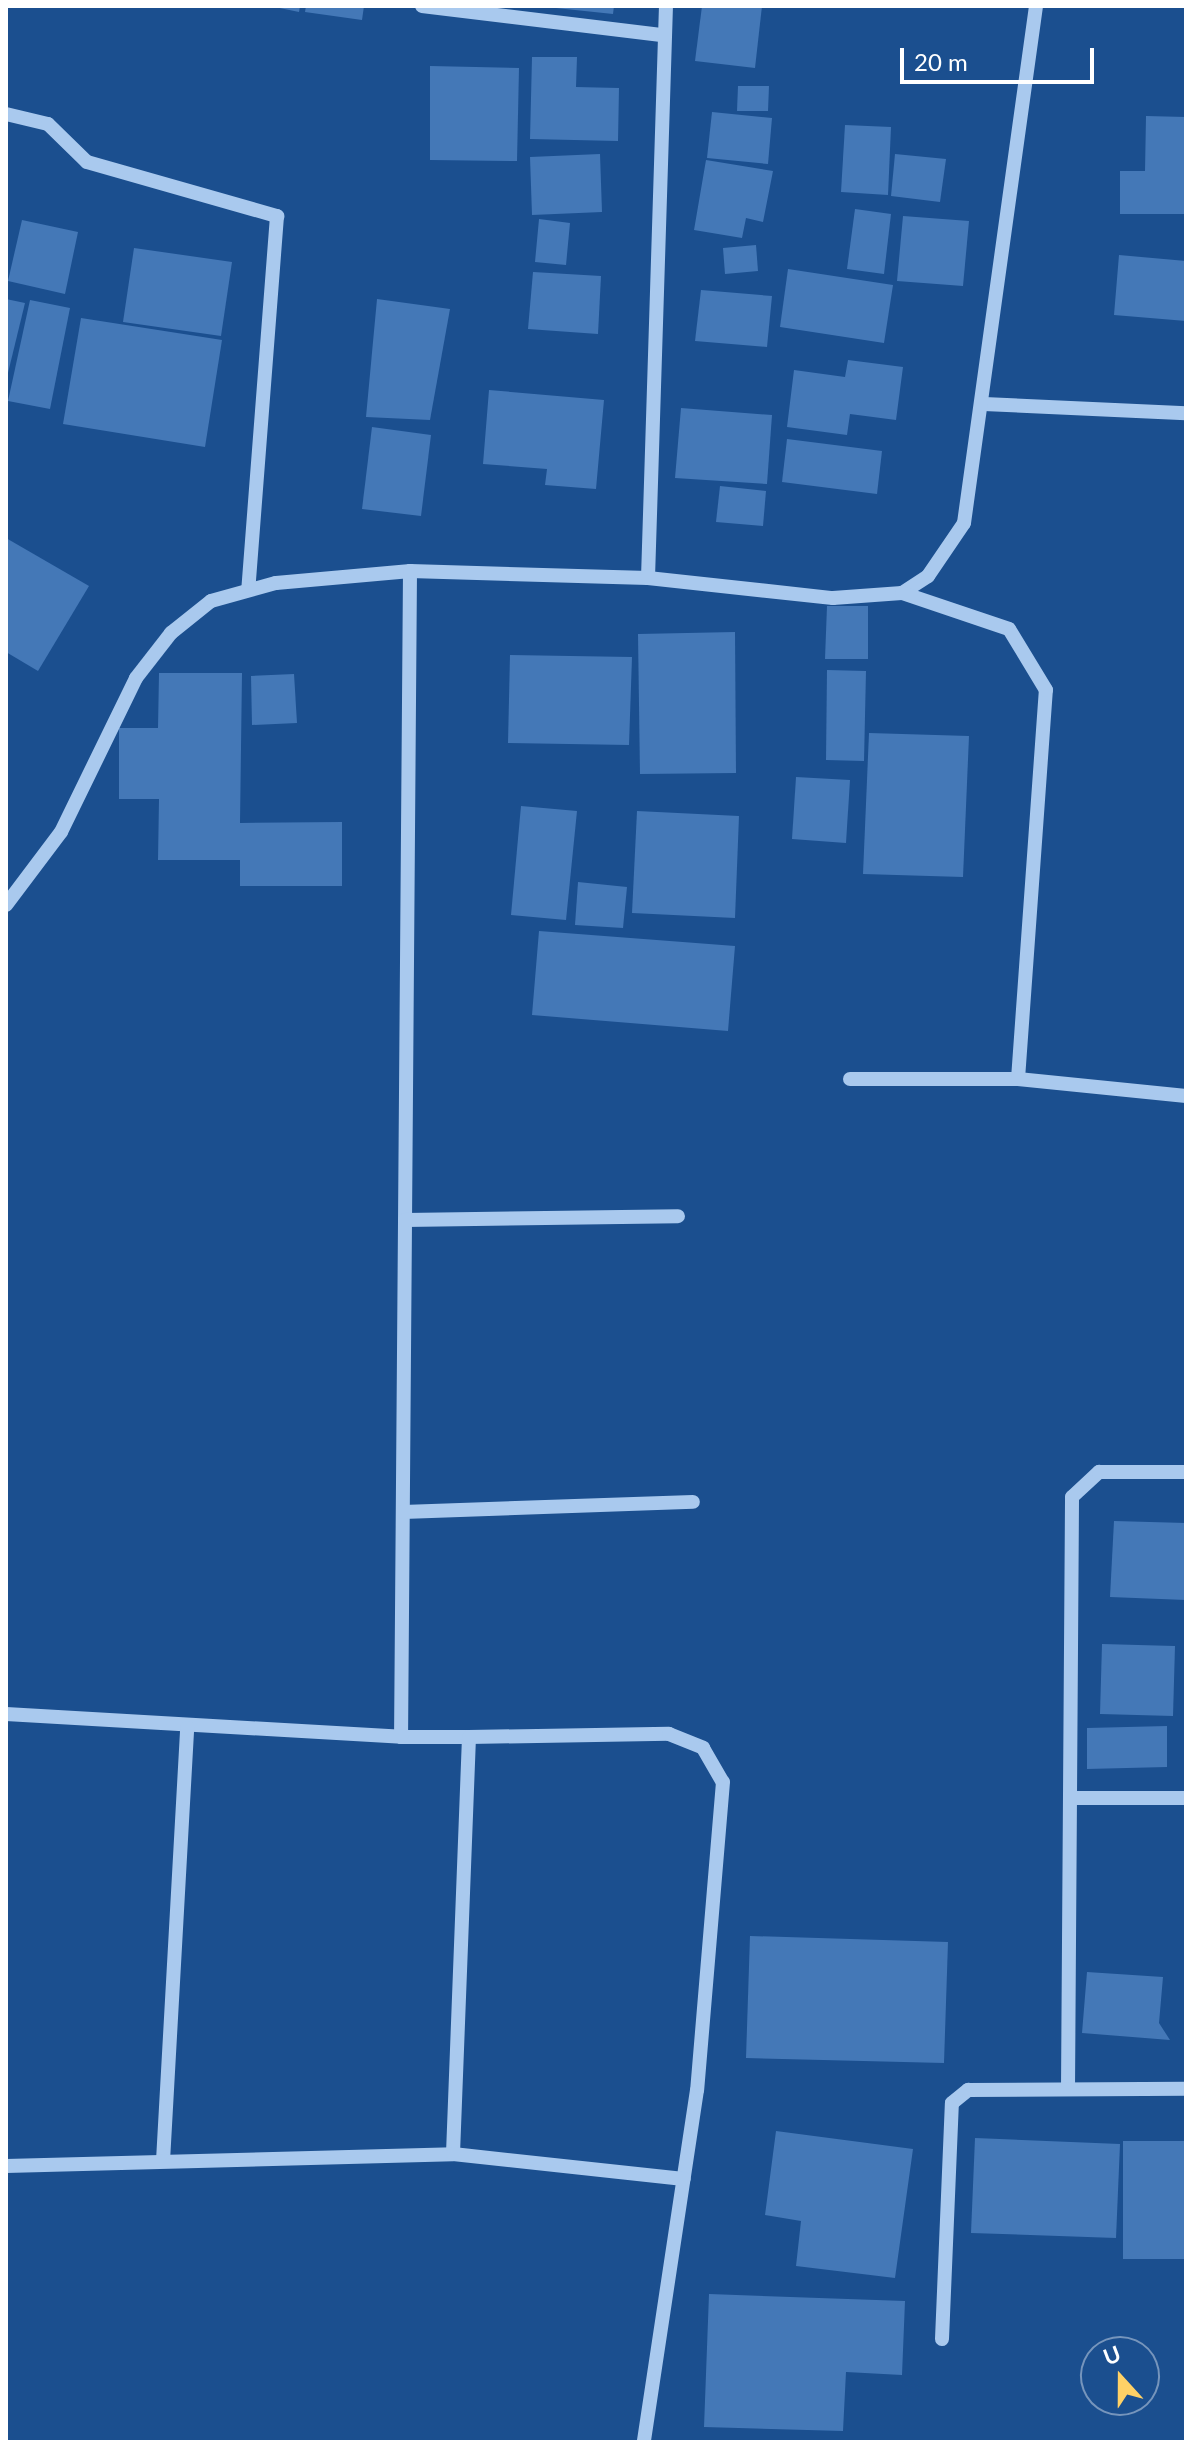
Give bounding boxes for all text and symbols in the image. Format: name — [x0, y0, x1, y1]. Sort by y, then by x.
scale bar — [904, 32, 1098, 82]
text: 20 m — [914, 47, 968, 76]
north arrow — [1080, 2336, 1160, 2416]
text: U — [1099, 2339, 1124, 2371]

